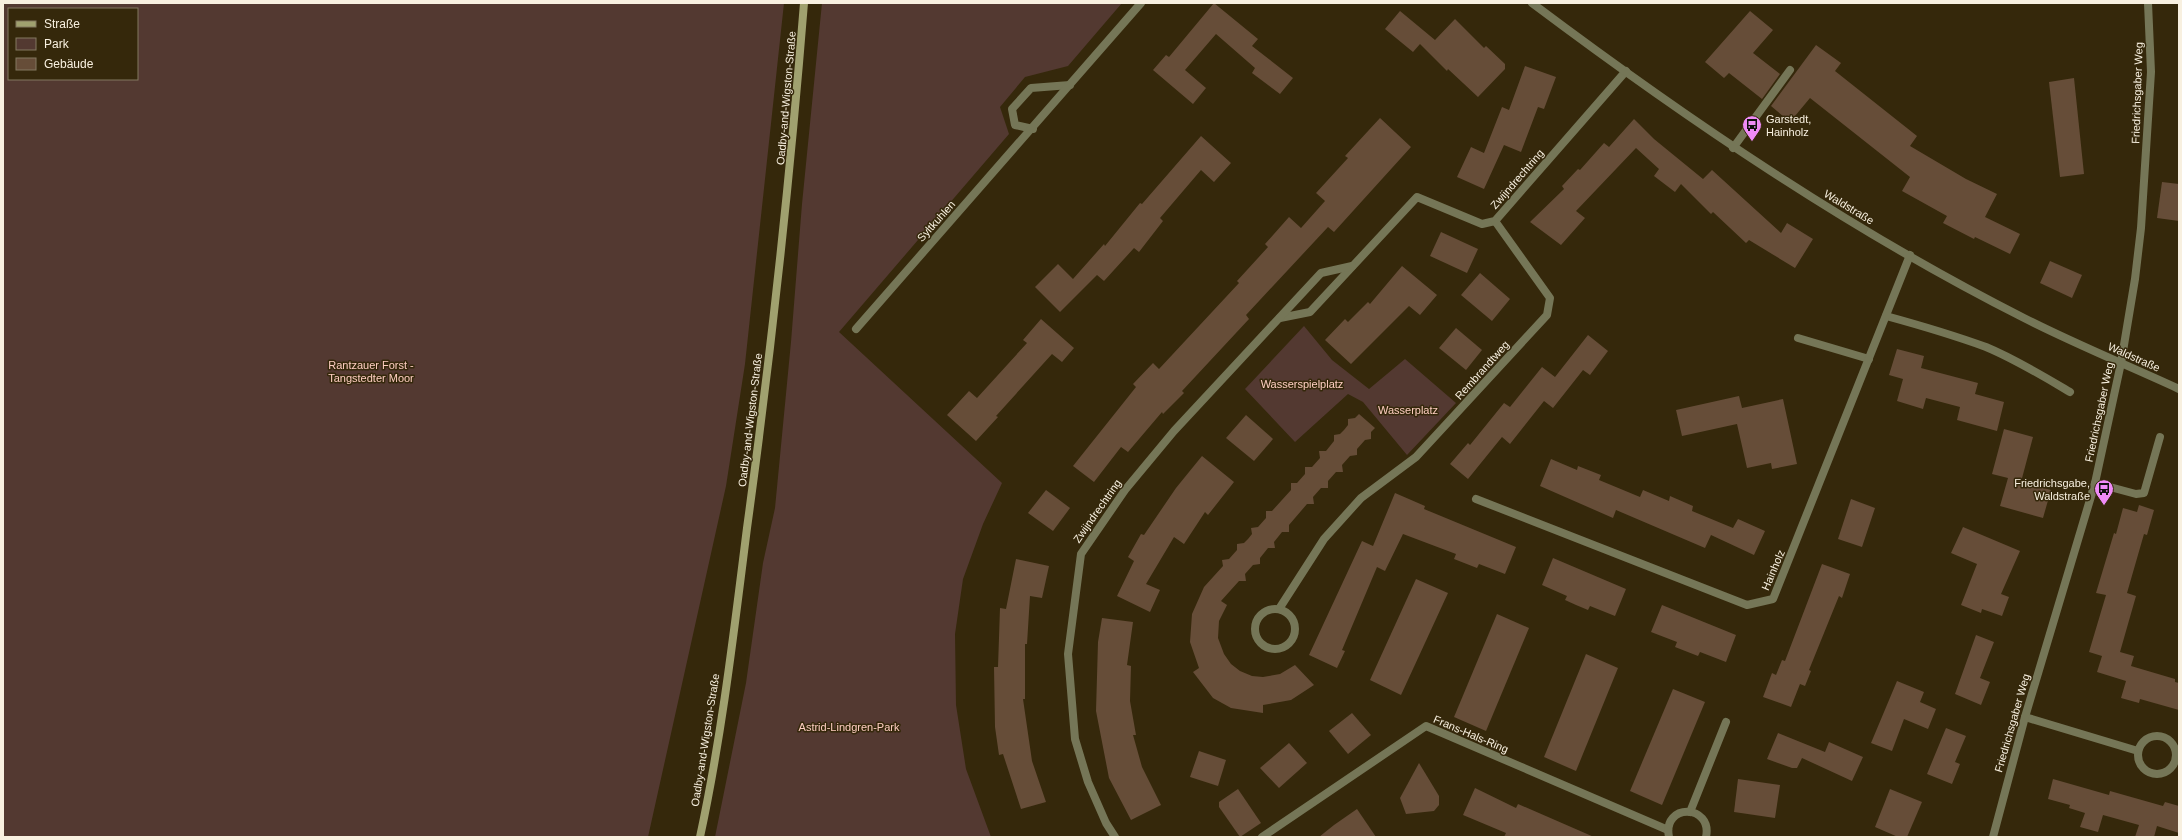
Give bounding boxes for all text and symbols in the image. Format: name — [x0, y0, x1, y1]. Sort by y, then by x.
legend — [8, 8, 138, 80]
text: Straße — [44, 17, 80, 31]
street label: Oadby-and-Wigston-Straße — [774, 30, 798, 166]
text: Park — [44, 37, 70, 51]
street label: Friedrichsgaber Weg — [2129, 42, 2145, 144]
text: Gebäude — [44, 57, 94, 71]
place label: Garstedt, Hainholz — [1766, 113, 1811, 138]
bus stop icon: Garstedt, Hainholz — [1741, 114, 1763, 142]
street label: Zwijndrechtring — [1488, 147, 1546, 211]
street label: Waldstraße — [1822, 187, 1876, 227]
street label: Syltkuhlen — [915, 198, 957, 244]
street label: Rembrandtweg — [1453, 338, 1511, 402]
street label: Waldstraße — [2106, 340, 2162, 374]
street label: Oadby-and-Wigston-Straße — [736, 353, 764, 487]
park label: Rantzauer Forst - Tangstedter Moor — [328, 359, 414, 384]
street label: Friedrichsgaber Weg — [2083, 361, 2115, 463]
park label: Wasserspielplatz — [1261, 378, 1343, 390]
park label: Wasserplatz — [1378, 404, 1438, 416]
street label: Zwijndrechtring — [1071, 477, 1123, 545]
place label: Friedrichsgabe, Waldstraße — [2014, 477, 2090, 502]
bus stop icon: Friedrichsgabe, Waldstraße — [2093, 478, 2115, 506]
street label: Hainholz — [1759, 548, 1787, 592]
street label: Friedrichsgaber Weg — [1992, 672, 2032, 774]
street label: Oadby-and-Wigston-Straße — [689, 673, 721, 807]
street label: Frans-Hals-Ring — [1432, 713, 1510, 755]
park label: Astrid-Lindgren-Park — [799, 721, 900, 733]

